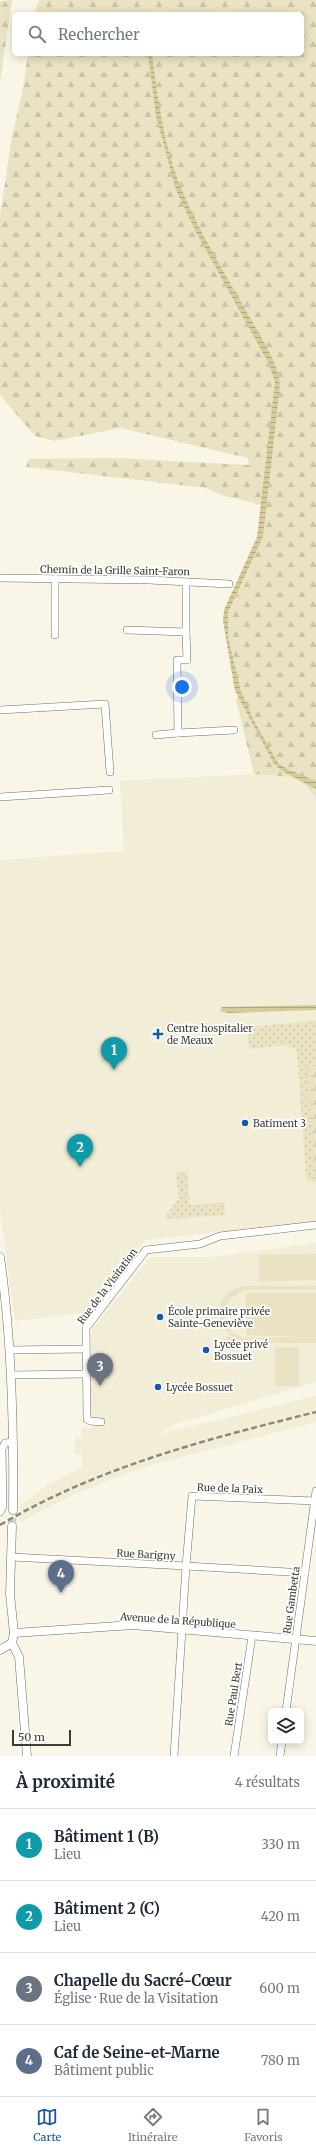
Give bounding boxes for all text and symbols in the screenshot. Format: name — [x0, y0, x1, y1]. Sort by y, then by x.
search box — [12, 12, 304, 56]
icon: search — [26, 23, 48, 45]
text: Rechercher — [58, 25, 140, 44]
street label: Chemin de la Grille Saint-Faron — [40, 563, 190, 578]
your location — [172, 677, 192, 697]
place label: Centre hospitalier de Meaux — [167, 1022, 253, 1047]
marker: Centre hospitalier de Meaux — [152, 1028, 164, 1040]
pin: 1 — [101, 1037, 127, 1070]
place label: Batiment 3 — [253, 1117, 306, 1130]
marker: Batiment 3 — [240, 1118, 250, 1128]
pin: 2 — [67, 1134, 93, 1167]
street label: Rue de la Visitation — [75, 1245, 140, 1327]
place label: École primaire privée Sainte-Geneviève — [168, 1304, 270, 1330]
marker: École primaire privée Sainte-Geneviève — [155, 1312, 165, 1322]
place label: Lycée privé Bossuet — [214, 1338, 268, 1363]
marker: Lycée privé Bossuet — [201, 1345, 211, 1355]
pin: 3 — [87, 1353, 113, 1386]
place label: Lycée Bossuet — [166, 1381, 233, 1394]
marker: Lycée Bossuet — [153, 1382, 163, 1392]
street label: Rue de la Paix — [197, 1481, 263, 1496]
street label: Rue Barigny — [116, 1546, 176, 1563]
pin: 4 — [48, 1560, 74, 1593]
street label: Rue Gambetta — [280, 1565, 303, 1635]
street label: Avenue de la République — [119, 1610, 236, 1631]
street label: Rue Paul Bert — [222, 1661, 245, 1727]
map controls — [268, 1708, 304, 1744]
button: layers — [268, 1708, 304, 1744]
scale bar — [12, 1728, 71, 1747]
text: 50 m — [18, 1730, 45, 1744]
text: À proximité — [16, 1771, 115, 1793]
text: 4 résultats — [235, 1774, 300, 1791]
text: Bâtiment 1 (B) — [54, 1827, 159, 1846]
text: 1 — [26, 1836, 32, 1853]
text: 330 m — [261, 1836, 300, 1853]
text: Lieu — [54, 1846, 81, 1863]
text: Bâtiment 2 (C) — [54, 1899, 160, 1918]
text: 2 — [25, 1908, 33, 1925]
text: 420 m — [261, 1908, 300, 1925]
text: Lieu — [54, 1918, 81, 1935]
text: Chapelle du Sacré-Cœur — [54, 1971, 232, 1990]
text: 3 — [25, 1980, 33, 1997]
text: 600 m — [259, 1980, 300, 1997]
text: Église · Rue de la Visitation — [54, 1990, 218, 2007]
text: Caf de Seine-et-Marne — [54, 2043, 220, 2062]
text: 4 — [25, 2052, 33, 2069]
text: 780 m — [261, 2052, 300, 2069]
text: Bâtiment public — [54, 2062, 154, 2079]
tab: Carte — [33, 2106, 61, 2144]
tab: Itinéraire — [128, 2106, 178, 2144]
tab: Favoris — [244, 2106, 283, 2144]

